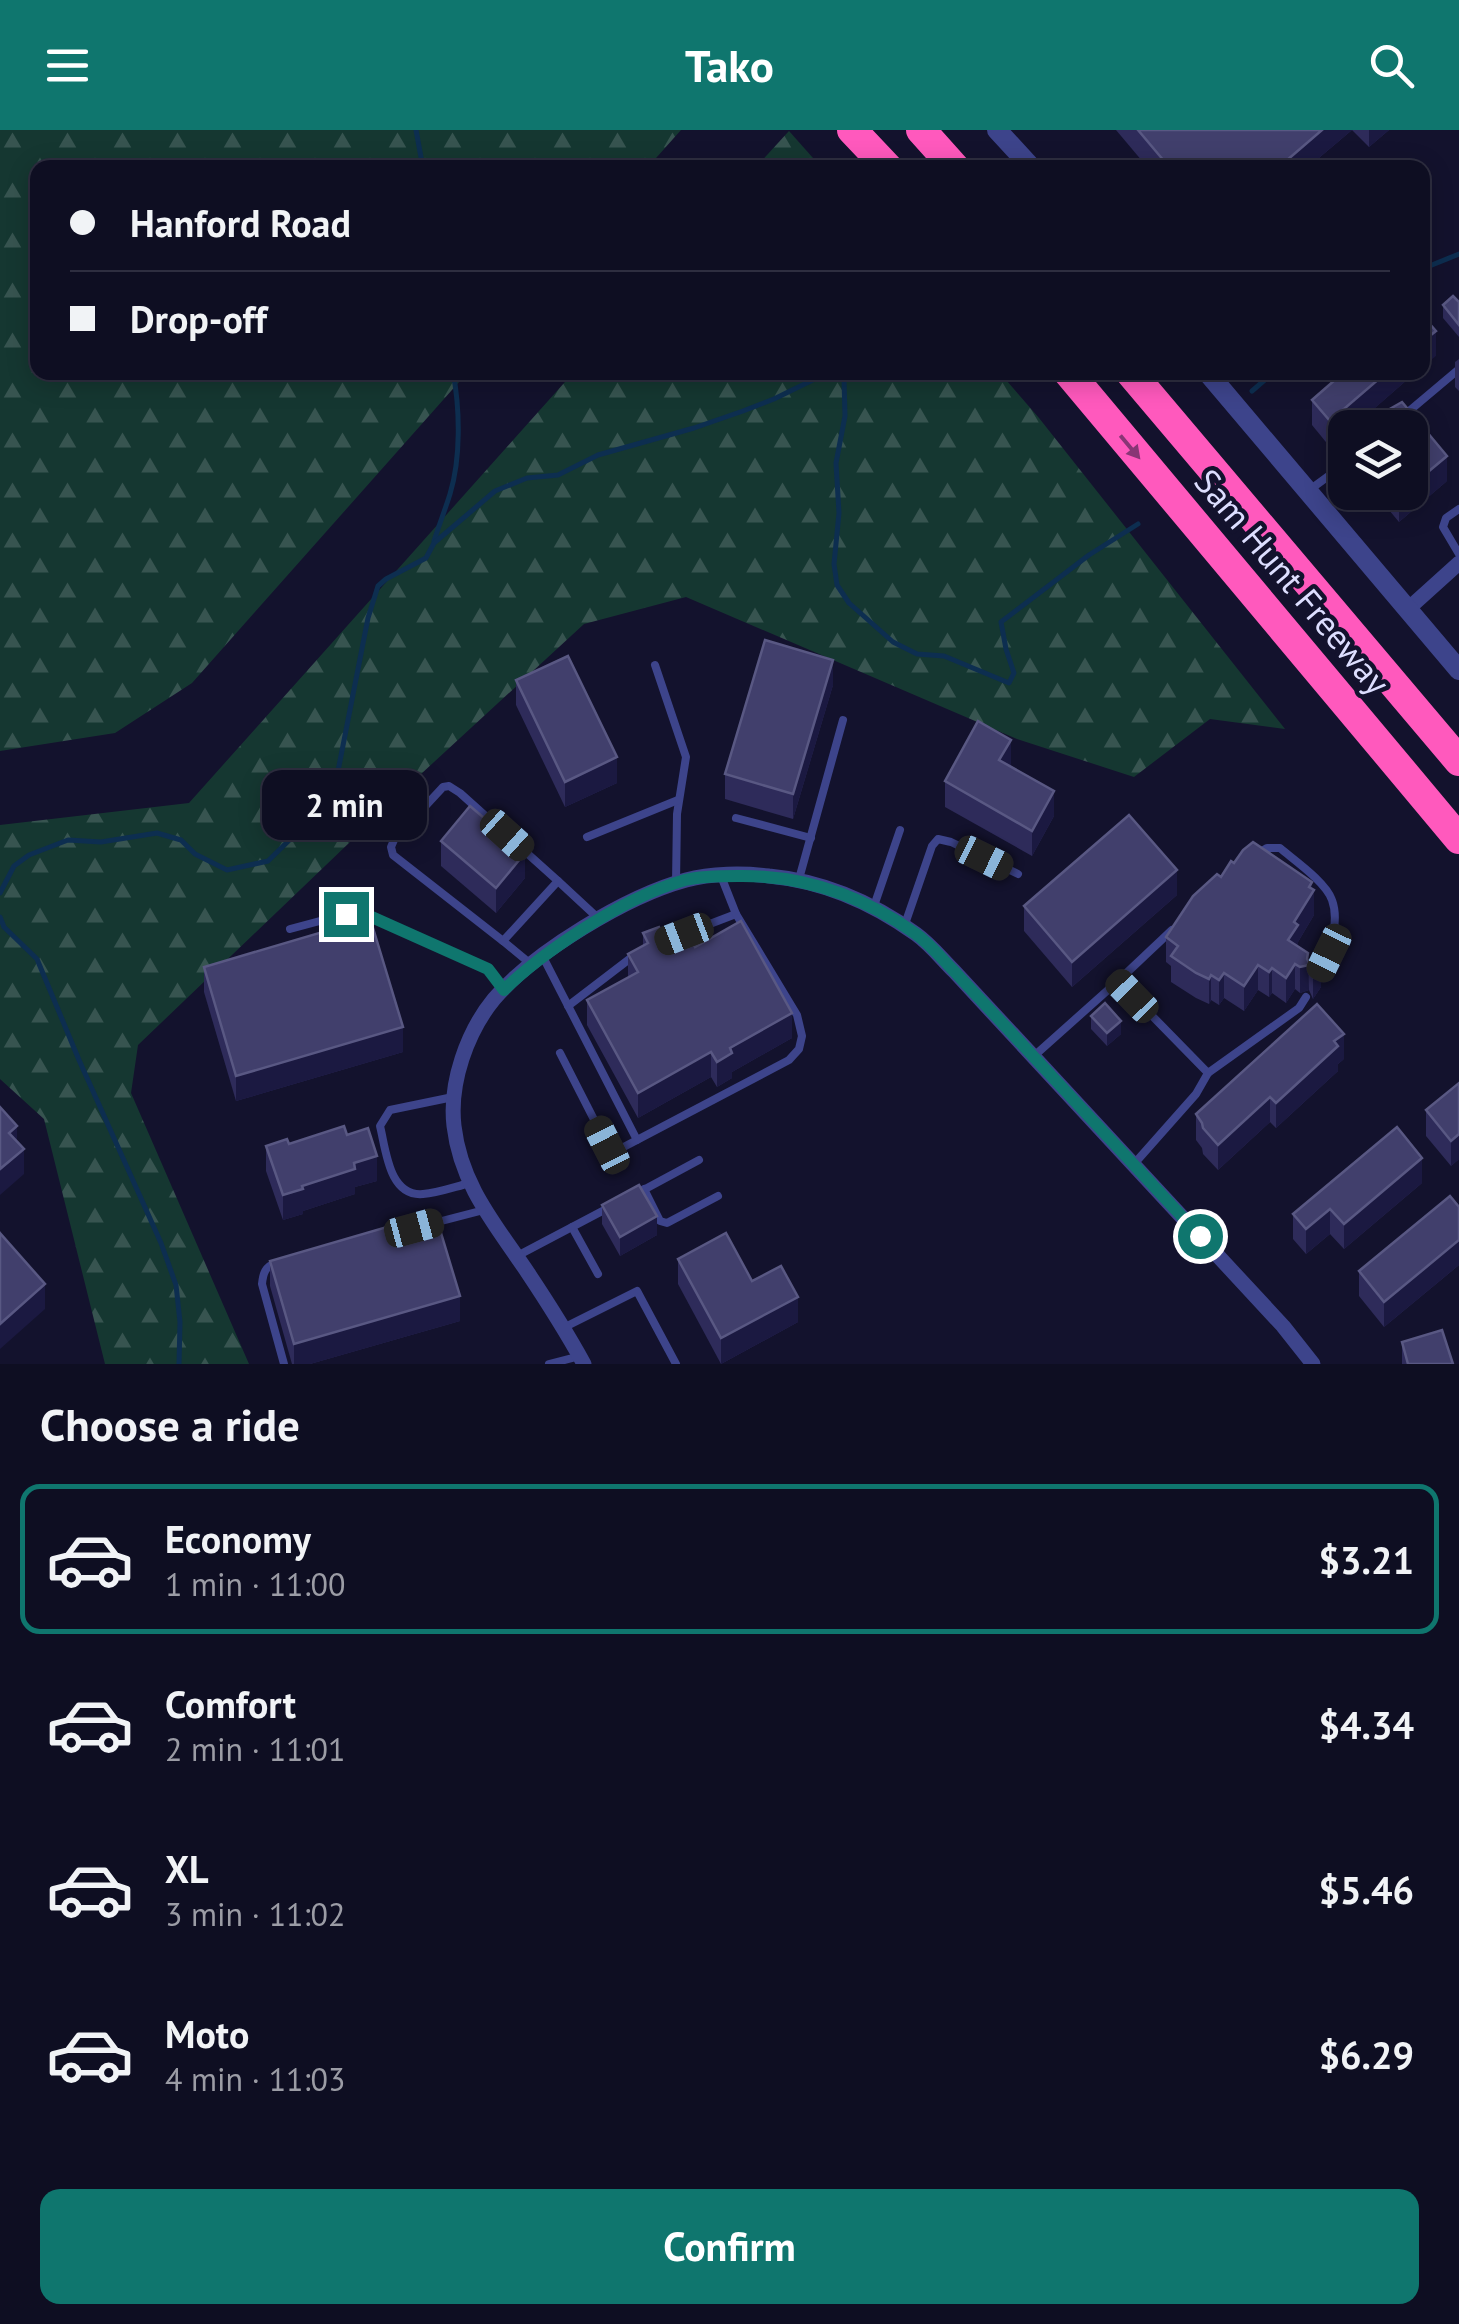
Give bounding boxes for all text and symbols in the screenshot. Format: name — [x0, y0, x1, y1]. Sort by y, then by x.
text: Tako — [685, 36, 774, 94]
icon: menu — [40, 38, 95, 93]
icon: search — [1364, 38, 1419, 93]
text: Hanford Road — [130, 198, 351, 247]
text: Drop-off — [130, 294, 267, 343]
map controls — [1328, 410, 1428, 510]
button: layers — [1328, 410, 1428, 510]
one-way arrow — [1119, 435, 1141, 460]
street label: Sam Hunt Freeway — [1185, 459, 1401, 704]
callout: 2 min — [264, 769, 428, 839]
text: 2 min — [305, 784, 384, 826]
car — [475, 804, 539, 866]
car — [950, 831, 1018, 885]
route end — [324, 892, 369, 937]
car — [651, 909, 717, 959]
car — [1302, 919, 1356, 987]
car — [1100, 964, 1164, 1028]
car — [580, 1111, 634, 1179]
car — [381, 1206, 447, 1250]
route start — [1178, 1214, 1223, 1259]
text: Choose a ride — [40, 1395, 300, 1453]
icon: car — [45, 1514, 135, 1604]
text: Economy — [165, 1514, 311, 1563]
text: $3.21 — [1318, 1535, 1414, 1584]
text: 1 min · 11:00 — [165, 1563, 345, 1605]
icon: car — [45, 1679, 135, 1769]
text: Comfort — [165, 1679, 296, 1728]
text: $4.34 — [1318, 1700, 1414, 1749]
text: 2 min · 11:01 — [165, 1728, 345, 1770]
icon: car — [45, 1844, 135, 1934]
text: XL — [165, 1844, 209, 1893]
text: $5.46 — [1318, 1865, 1414, 1914]
text: 3 min · 11:02 — [165, 1893, 345, 1935]
icon: car — [45, 2009, 135, 2099]
text: Moto — [165, 2009, 249, 2058]
text: $6.29 — [1318, 2030, 1414, 2079]
text: 4 min · 11:03 — [165, 2058, 345, 2100]
button: Confirm — [40, 2189, 1419, 2304]

